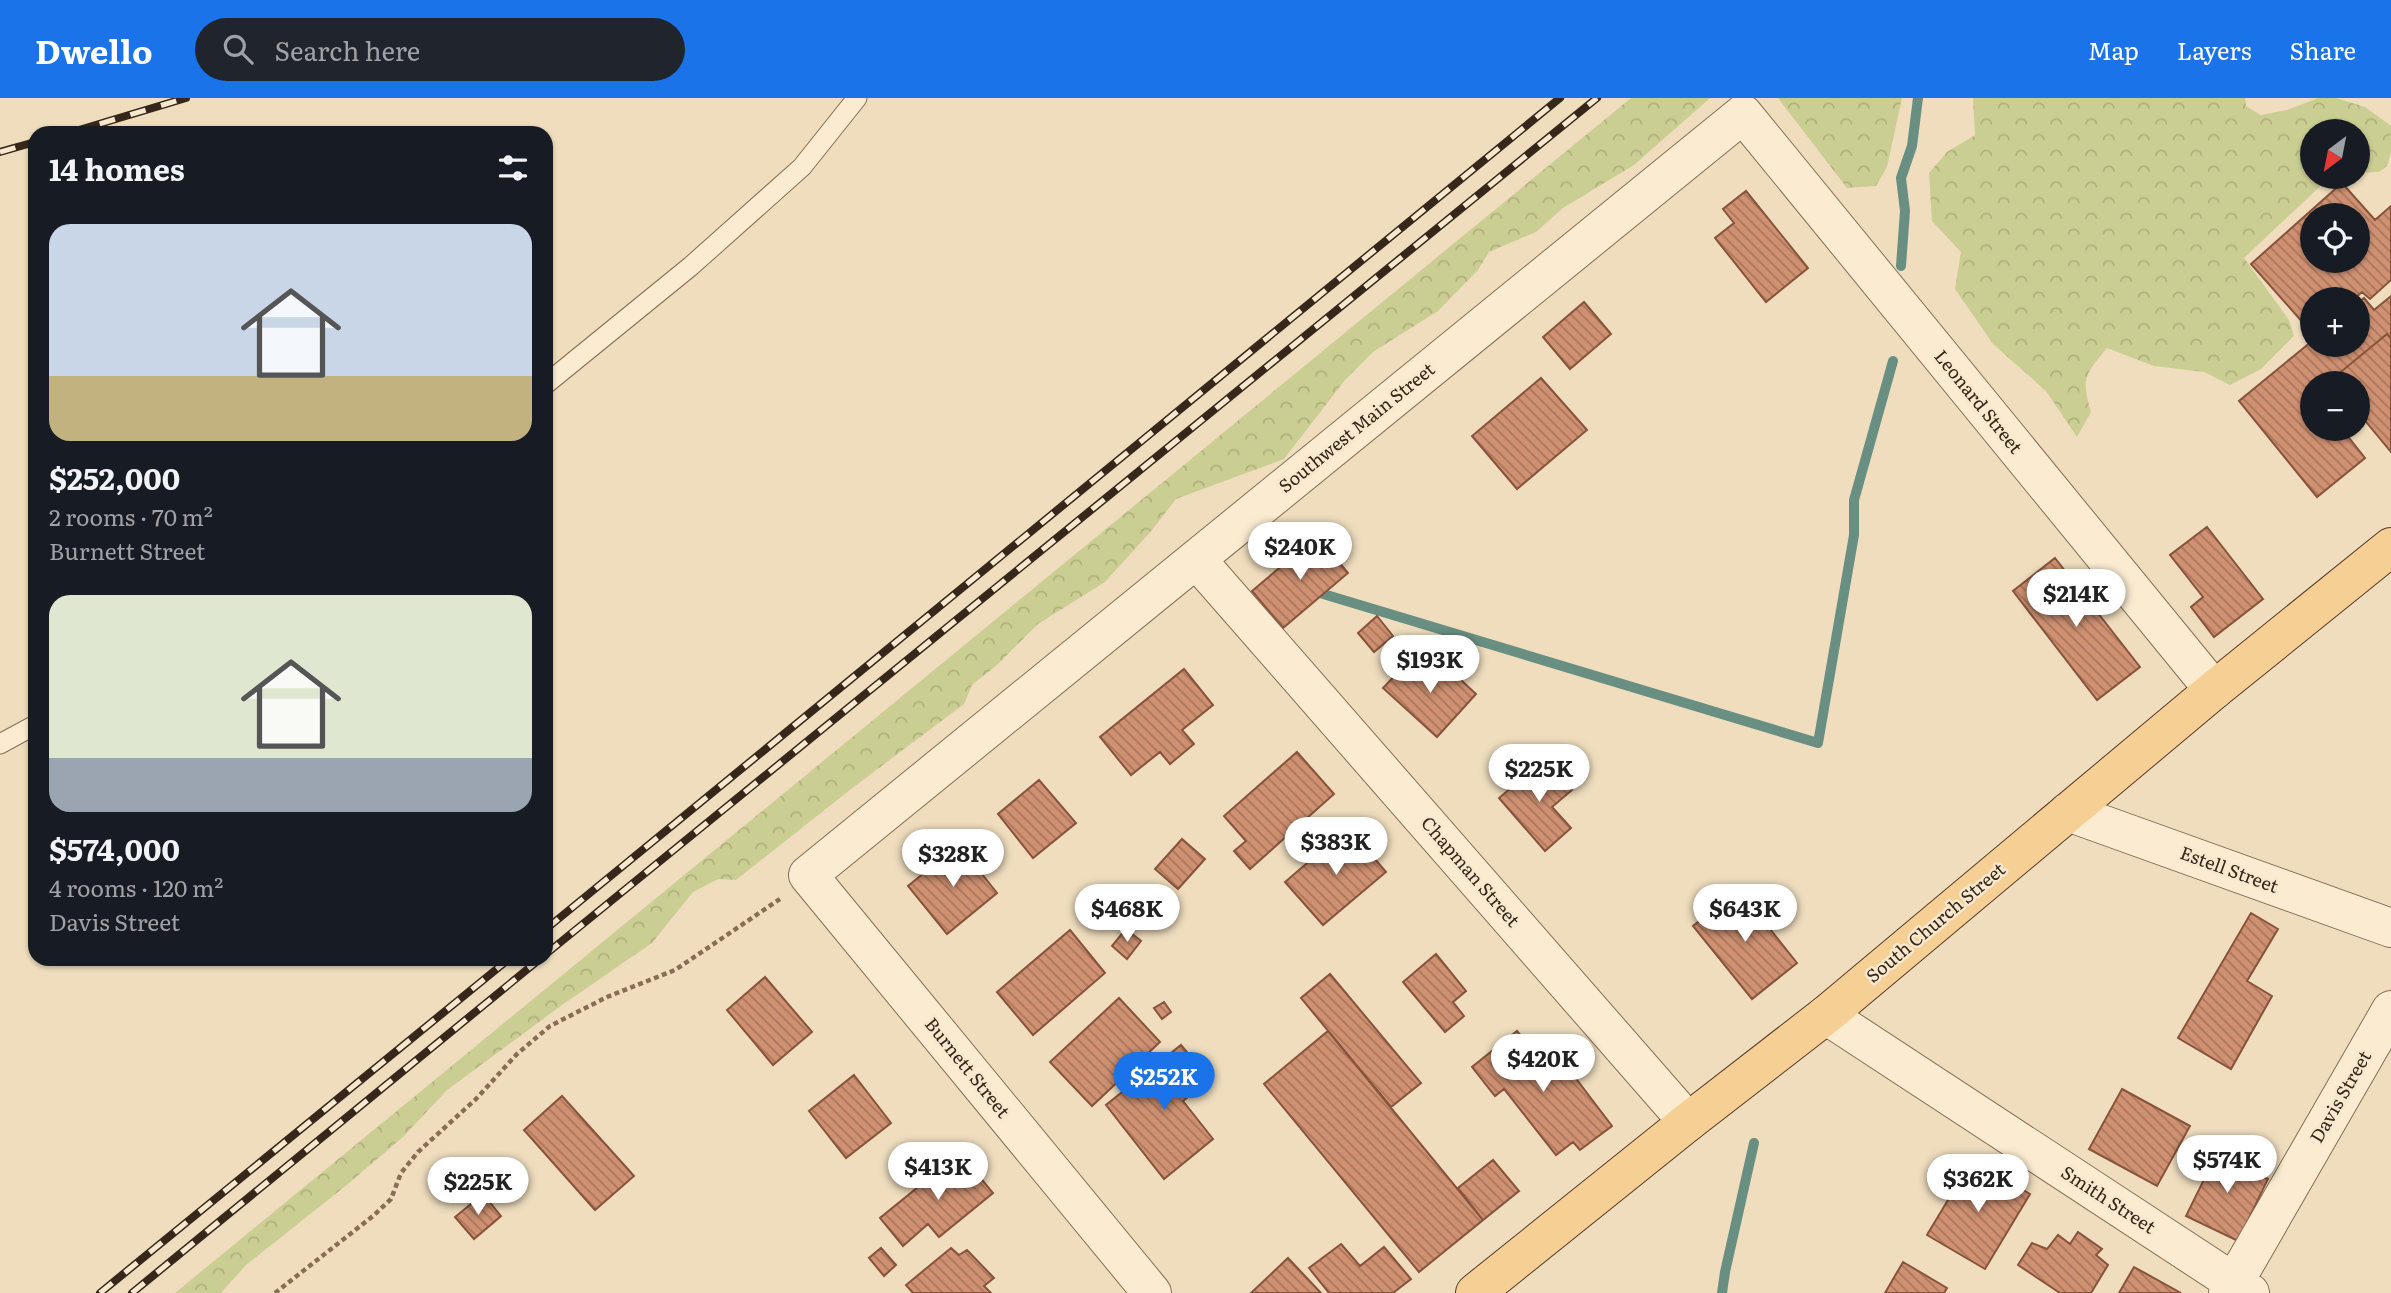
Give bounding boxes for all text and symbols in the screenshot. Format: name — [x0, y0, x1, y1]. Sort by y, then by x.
search box — [195, 18, 685, 81]
text: Dwello — [35, 25, 153, 74]
icon: search — [219, 30, 257, 68]
text: Search here — [275, 30, 420, 69]
text: Map — [2088, 32, 2139, 67]
text: Layers — [2177, 32, 2251, 67]
text: Share — [2289, 32, 2356, 67]
north arrow — [2300, 119, 2370, 189]
map controls — [2300, 119, 2370, 441]
text: 14 homes — [49, 146, 185, 190]
icon: filters — [494, 149, 532, 187]
button: locate — [2300, 203, 2370, 273]
icon: home — [228, 270, 354, 396]
button: + — [2300, 287, 2370, 357]
street label: Leonard Street — [1929, 343, 2030, 459]
street label: Southwest Main Street — [1272, 355, 1441, 498]
button: − — [2300, 371, 2370, 441]
text: $252,000 — [49, 455, 180, 499]
text: 2 rooms · 70 m² — [49, 499, 213, 533]
pin: $240K — [1251, 522, 1349, 582]
text: $240K — [1264, 528, 1336, 562]
text: Burnett Street — [49, 533, 205, 567]
pin: $214K — [2027, 570, 2125, 629]
text: $214K — [2043, 575, 2109, 609]
pin: $193K — [1381, 636, 1479, 695]
icon: home — [228, 641, 354, 767]
text: $193K — [1396, 641, 1464, 675]
pin: $225K — [1490, 744, 1588, 804]
text: $225K — [1505, 750, 1573, 784]
street label: Chapman Street — [1415, 810, 1527, 933]
pin: $383K — [1287, 818, 1385, 877]
text: $383K — [1301, 823, 1371, 857]
text: $574,000 — [49, 826, 180, 870]
pin: $328K — [904, 830, 1002, 889]
text: $328K — [918, 835, 988, 869]
street label: Estell Street — [2177, 838, 2283, 899]
street label: South Church Street — [1860, 855, 2011, 988]
text: 4 rooms · 120 m² — [49, 870, 223, 904]
pin: $468K — [1078, 884, 1176, 944]
pin: $643K — [1696, 884, 1794, 944]
text: $468K — [1091, 890, 1163, 924]
text: $643K — [1709, 890, 1781, 924]
text: Davis Street — [49, 904, 180, 938]
street label: Burnett Street — [919, 1011, 1018, 1124]
pin: $420K — [1494, 1034, 1592, 1094]
text: $420K — [1507, 1040, 1579, 1074]
street label: Davis Street — [2302, 1044, 2377, 1147]
pin: $252K — [1115, 1052, 1213, 1112]
text: $252K — [1130, 1058, 1198, 1092]
pin: $574K — [2178, 1136, 2276, 1195]
text: $574K — [2193, 1141, 2261, 1175]
pin: $413K — [889, 1142, 987, 1202]
text: $413K — [904, 1148, 972, 1182]
pin: $362K — [1929, 1154, 2027, 1214]
pin: $225K — [429, 1158, 527, 1217]
street label: Smith Street — [2056, 1158, 2162, 1240]
text: $362K — [1943, 1160, 2013, 1194]
text: $225K — [444, 1163, 512, 1197]

